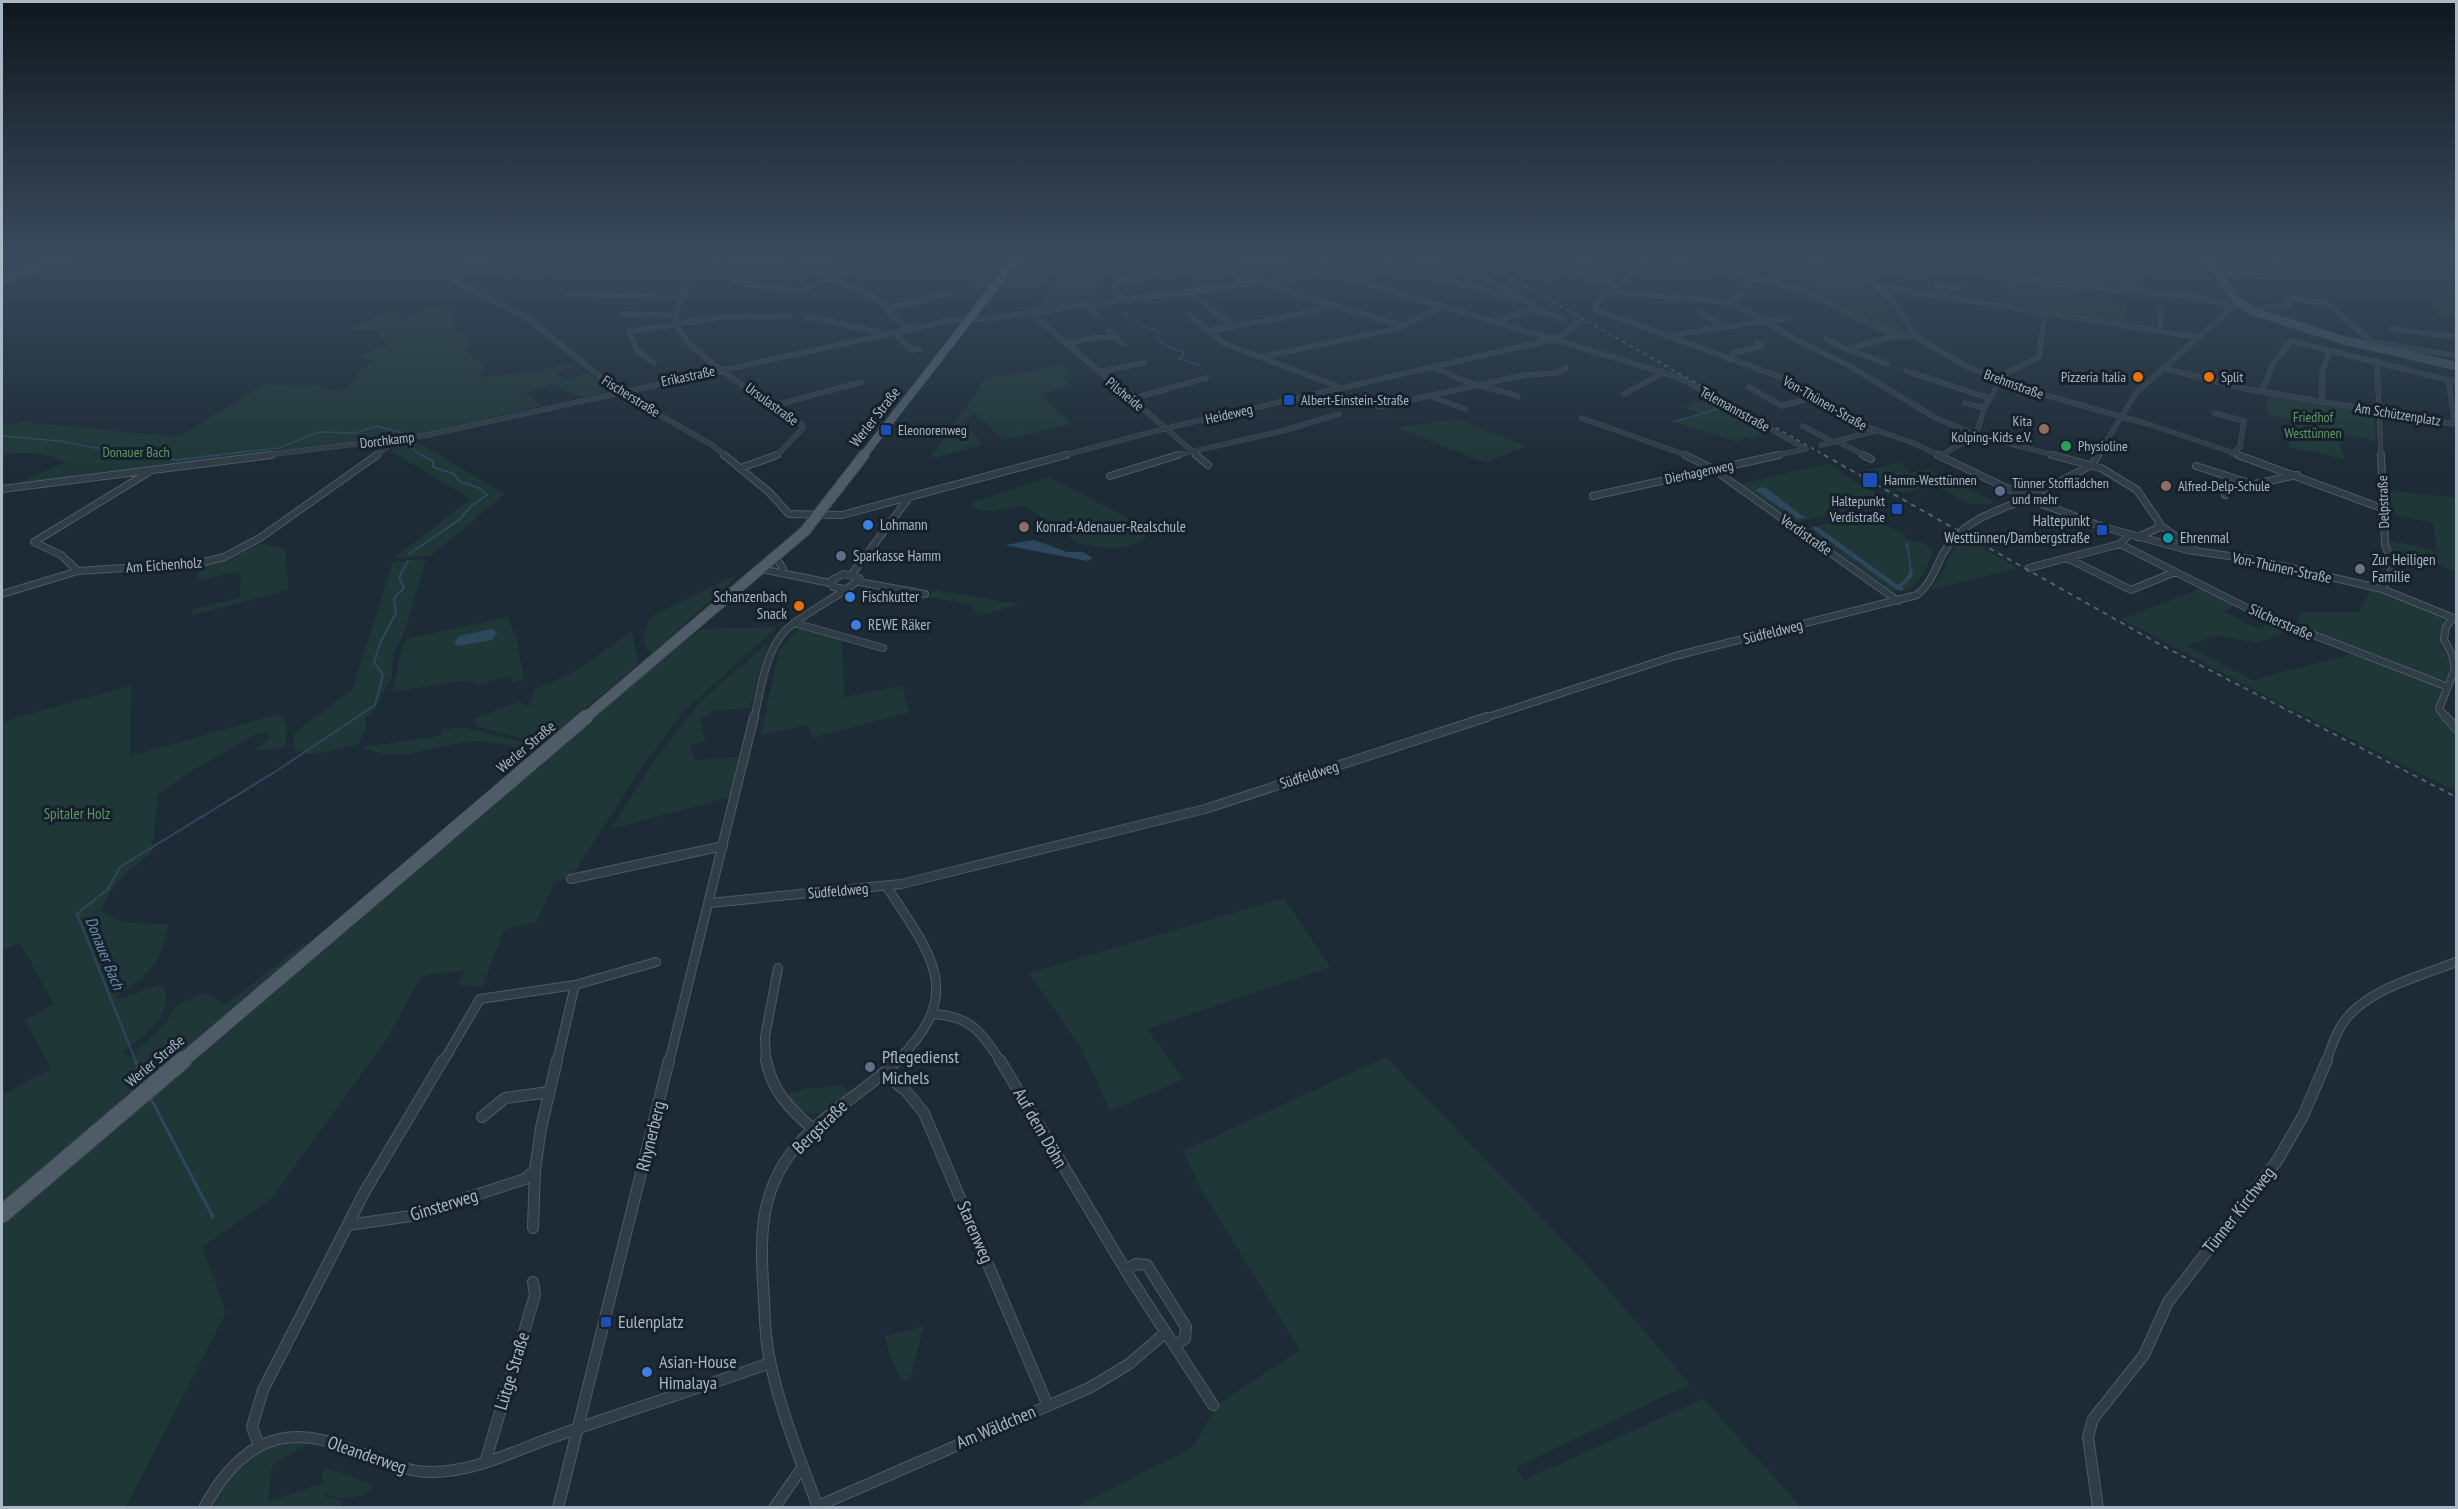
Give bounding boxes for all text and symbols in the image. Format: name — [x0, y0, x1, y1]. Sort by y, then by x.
street label: Erikastraße — [659, 361, 717, 390]
street label: Brehmstraße — [1982, 365, 2046, 403]
place label: Pizzeria Italia — [2061, 368, 2126, 386]
place label: Split — [2221, 368, 2243, 386]
marker: Pizzeria Italia — [2131, 370, 2145, 384]
marker: Split — [2202, 370, 2216, 384]
street label: Fischerstraße — [599, 371, 663, 421]
street label: Von-Thünen-Straße — [1779, 371, 1871, 434]
street label: Pilsheide — [1102, 373, 1148, 415]
street label: Ursulastraße — [742, 379, 802, 429]
street label: Telemannstraße — [1697, 382, 1773, 436]
street label: Werler Straße — [845, 383, 904, 451]
place label: Albert-Einstein-Straße — [1301, 391, 1409, 409]
marker: Albert-Einstein-Straße — [1282, 393, 1296, 407]
street label: Am Schützenplatz — [2354, 398, 2442, 430]
street label: Heideweg — [1204, 400, 1254, 428]
park label: Friedhof Westtünnen — [2284, 408, 2342, 442]
place label: Kita Kolping-Kids e.V. — [1951, 412, 2032, 446]
place label: Eleonorenweg — [898, 421, 967, 439]
marker: Kita Kolping-Kids e.V. — [2037, 422, 2051, 436]
marker: Eleonorenweg — [879, 423, 893, 437]
street label: Dorchkamp — [359, 428, 415, 452]
place label: Physioline — [2078, 437, 2128, 455]
marker: Physioline — [2059, 439, 2073, 453]
park label: Donauer Bach — [102, 443, 170, 461]
street label: Dierhagenweg — [1663, 456, 1735, 488]
marker: Hamm-Westtünnen — [1861, 471, 1879, 489]
place label: Hamm-Westtünnen — [1884, 471, 1977, 489]
place label: Tünner Stofflädchen und mehr — [2012, 474, 2109, 508]
street label: Delpstraße — [2373, 475, 2393, 529]
place label: Alfred-Delp-Schule — [2178, 477, 2270, 495]
marker: Alfred-Delp-Schule — [2159, 479, 2173, 493]
marker: Tünner Stofflädchen und mehr — [1993, 484, 2007, 498]
place label: Haltepunkt Verdistraße — [1829, 492, 1885, 526]
marker: Haltepunkt Verdistraße — [1890, 502, 1904, 516]
street label: Verdistraße — [1776, 509, 1836, 559]
place label: Haltepunkt Westtünnen/Dambergstraße — [1944, 511, 2090, 547]
place label: Lohmann — [880, 515, 928, 534]
place label: Konrad-Adenauer-Realschule — [1036, 517, 1186, 536]
marker: Lohmann — [861, 518, 875, 532]
marker: Konrad-Adenauer-Realschule — [1017, 520, 1031, 534]
marker: Haltepunkt Westtünnen/Dambergstraße — [2095, 523, 2109, 537]
place label: Ehrenmal — [2180, 528, 2230, 547]
marker: Ehrenmal — [2161, 531, 2175, 545]
place label: Sparkasse Hamm — [853, 546, 941, 565]
street label: Von-Thünen-Straße — [2230, 548, 2334, 587]
marker: Sparkasse Hamm — [834, 549, 848, 563]
place label: Zur Heiligen Familie — [2372, 550, 2436, 586]
street label: Am Eichenholz — [125, 552, 203, 577]
marker: Zur Heiligen Familie — [2353, 562, 2367, 576]
place label: Schanzenbach Snack — [714, 587, 787, 623]
place label: Fischkutter — [862, 587, 920, 606]
marker: Fischkutter — [843, 590, 857, 604]
marker: Schanzenbach Snack — [792, 599, 806, 613]
street label: Silcherstraße — [2246, 599, 2316, 644]
place label: REWE Räker — [868, 615, 931, 634]
street label: Südfeldweg — [1741, 615, 1805, 648]
marker: REWE Räker — [849, 618, 863, 632]
street label: Werler Straße — [492, 717, 559, 777]
street label: Südfeldweg — [1277, 756, 1341, 793]
park label: Spitaler Holz — [44, 804, 110, 823]
street label: Südfeldweg — [807, 878, 869, 903]
water label: Donauer Bach — [81, 914, 129, 993]
street label: Werler Straße — [121, 1031, 188, 1091]
place label: Pflegedienst Michels — [882, 1045, 959, 1089]
marker: Pflegedienst Michels — [863, 1060, 877, 1074]
street label: Auf dem Döhn — [1008, 1084, 1073, 1172]
street label: Bergstraße — [787, 1095, 852, 1159]
street label: Rhynerberg — [631, 1098, 670, 1173]
street label: Tünner Kirchweg — [2197, 1162, 2280, 1258]
street label: Ginsterweg — [407, 1183, 480, 1226]
street label: Starenweg — [952, 1197, 999, 1267]
place label: Eulenplatz — [618, 1310, 684, 1333]
marker: Eulenplatz — [599, 1315, 613, 1329]
street label: Lütge Straße — [489, 1329, 534, 1413]
place label: Asian-House Himalaya — [659, 1350, 737, 1394]
marker: Asian-House Himalaya — [640, 1365, 654, 1379]
street label: Am Wäldchen — [953, 1399, 1039, 1454]
street label: Oleanderweg — [325, 1430, 410, 1479]

